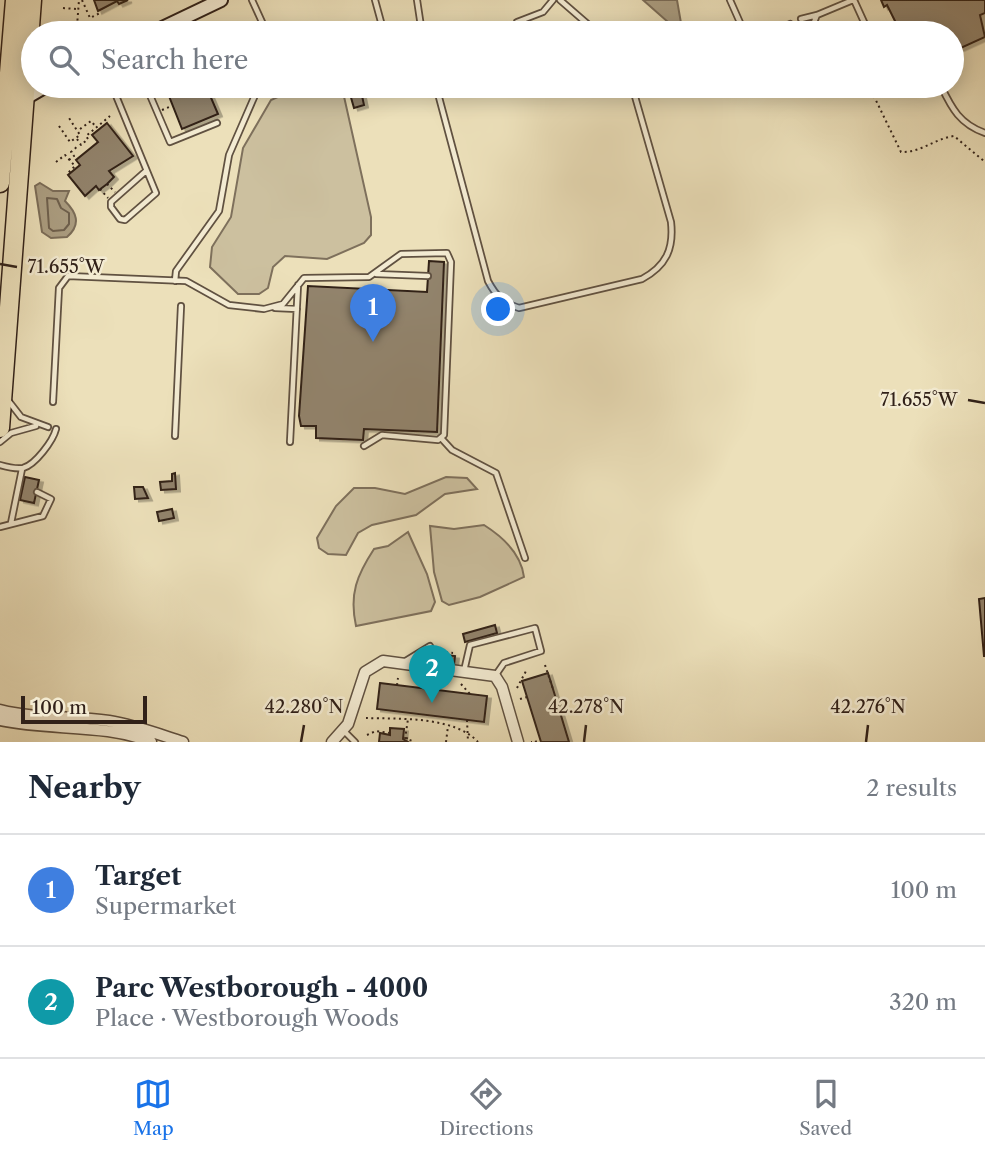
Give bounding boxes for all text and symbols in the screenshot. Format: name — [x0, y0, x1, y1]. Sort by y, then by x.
search box — [21, 21, 964, 98]
icon: search — [45, 41, 83, 79]
text: Search here — [101, 44, 248, 76]
text: 71.655°W — [28, 256, 106, 278]
pin: 1 — [350, 284, 396, 342]
your location — [481, 292, 515, 326]
text: 71.655°W — [881, 389, 959, 411]
pin: 2 — [409, 645, 455, 703]
scale bar — [21, 693, 147, 725]
text: 100 m — [32, 696, 87, 719]
text: 42.280°N — [265, 696, 344, 718]
text: 42.278°N — [548, 696, 624, 718]
text: 42.276°N — [830, 696, 906, 718]
text: Nearby — [28, 769, 141, 806]
text: 2 results — [866, 774, 957, 802]
text: Target — [95, 860, 181, 892]
text: 1 — [46, 876, 56, 904]
text: 100 m — [891, 876, 957, 904]
text: Supermarket — [95, 892, 236, 920]
text: Parc Westborough - 4000 — [95, 972, 428, 1004]
text: 2 — [44, 988, 58, 1016]
text: 320 m — [889, 988, 957, 1016]
text: Place · Westborough Woods — [95, 1004, 399, 1032]
tab: Map — [133, 1075, 174, 1140]
tab: Directions — [440, 1075, 533, 1140]
tab: Saved — [799, 1075, 852, 1140]

